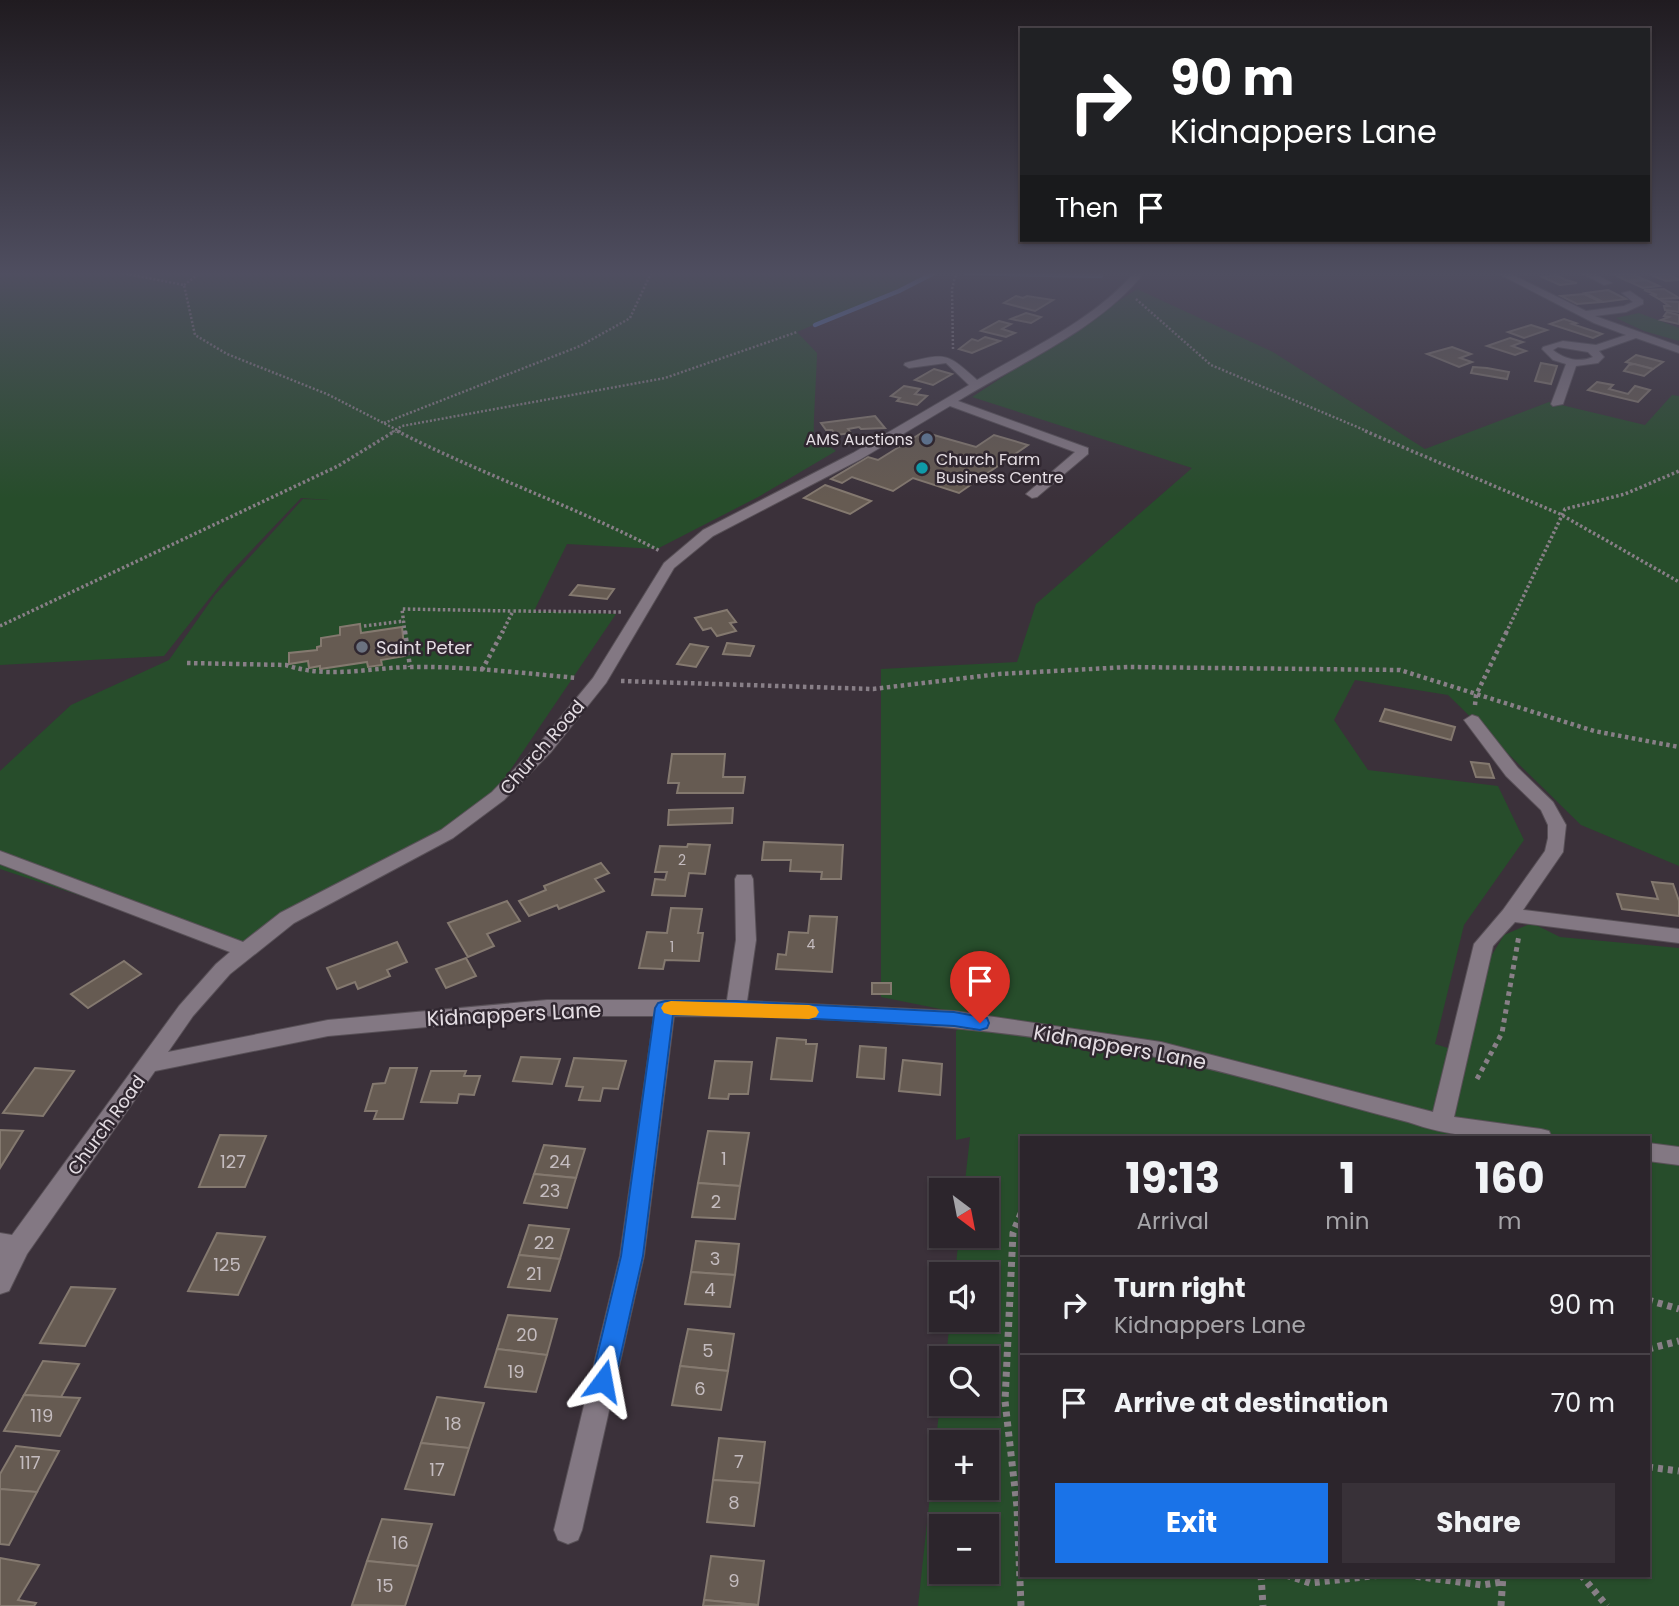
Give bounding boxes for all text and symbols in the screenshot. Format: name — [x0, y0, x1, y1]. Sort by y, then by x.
text: 90 m — [1170, 44, 1294, 112]
icon: right — [1055, 56, 1146, 147]
text: Kidnappers Lane — [1170, 109, 1437, 154]
icon: arrive — [1132, 189, 1170, 227]
text: Then — [1055, 190, 1118, 226]
place label: AMS Auctions — [805, 428, 913, 451]
marker: AMS Auctions — [919, 431, 935, 447]
place label: Church Farm Business Centre — [936, 448, 1064, 489]
marker: Church Farm Business Centre — [914, 460, 930, 476]
place label: Saint Peter — [376, 635, 472, 660]
marker: Saint Peter — [354, 639, 370, 655]
street label: Church Road — [494, 694, 590, 800]
house number: 2 — [678, 850, 686, 870]
house number: 4 — [807, 934, 816, 954]
house number: 1 — [670, 937, 674, 957]
pin — [950, 951, 1010, 1023]
icon: arrive — [961, 962, 999, 1000]
street label: Kidnappers Lane — [426, 995, 602, 1033]
street label: Kidnappers Lane — [1031, 1018, 1209, 1076]
street label: Church Road — [61, 1070, 151, 1180]
house number: 1 — [721, 1146, 727, 1171]
house number: 127 — [220, 1149, 246, 1174]
house number: 24 — [549, 1149, 571, 1174]
text: 19:13 — [1125, 1149, 1220, 1208]
text: 1 — [1340, 1149, 1355, 1208]
text: 160 — [1475, 1149, 1545, 1208]
house number: 23 — [540, 1178, 560, 1203]
north arrow — [929, 1178, 999, 1248]
map controls — [929, 1178, 999, 1584]
house number: 2 — [711, 1189, 721, 1214]
text: Arrival — [1136, 1205, 1209, 1237]
text: min — [1325, 1205, 1369, 1237]
text: m — [1498, 1205, 1522, 1237]
house number: 22 — [534, 1230, 554, 1255]
house number: 3 — [710, 1246, 720, 1271]
house number: 125 — [213, 1252, 241, 1277]
house number: 21 — [526, 1261, 542, 1286]
button: sound — [929, 1262, 999, 1332]
text: Turn right — [1114, 1270, 1246, 1306]
house number: 4 — [704, 1277, 716, 1302]
icon: right — [1055, 1286, 1093, 1324]
text: 90 m — [1549, 1287, 1615, 1323]
text: Kidnappers Lane — [1114, 1309, 1306, 1341]
house number: 20 — [516, 1322, 538, 1347]
house number: 5 — [702, 1338, 714, 1363]
position arrow — [566, 1344, 640, 1418]
button: search — [929, 1346, 999, 1416]
house number: 19 — [507, 1359, 525, 1384]
house number: 6 — [694, 1376, 706, 1401]
icon: arrive — [1055, 1384, 1093, 1422]
text: Arrive at destination — [1114, 1385, 1389, 1421]
text: 70 m — [1551, 1385, 1615, 1421]
house number: 119 — [31, 1403, 53, 1428]
house number: 18 — [444, 1411, 462, 1436]
button: + — [929, 1430, 999, 1500]
house number: 7 — [734, 1449, 744, 1474]
house number: 117 — [19, 1450, 41, 1475]
house number: 17 — [429, 1457, 445, 1482]
button: Exit — [1055, 1483, 1328, 1563]
button: Share — [1342, 1483, 1615, 1563]
house number: 8 — [728, 1490, 740, 1515]
button: − — [929, 1514, 999, 1584]
house number: 16 — [391, 1530, 409, 1555]
house number: 9 — [728, 1568, 740, 1593]
house number: 15 — [376, 1573, 394, 1598]

